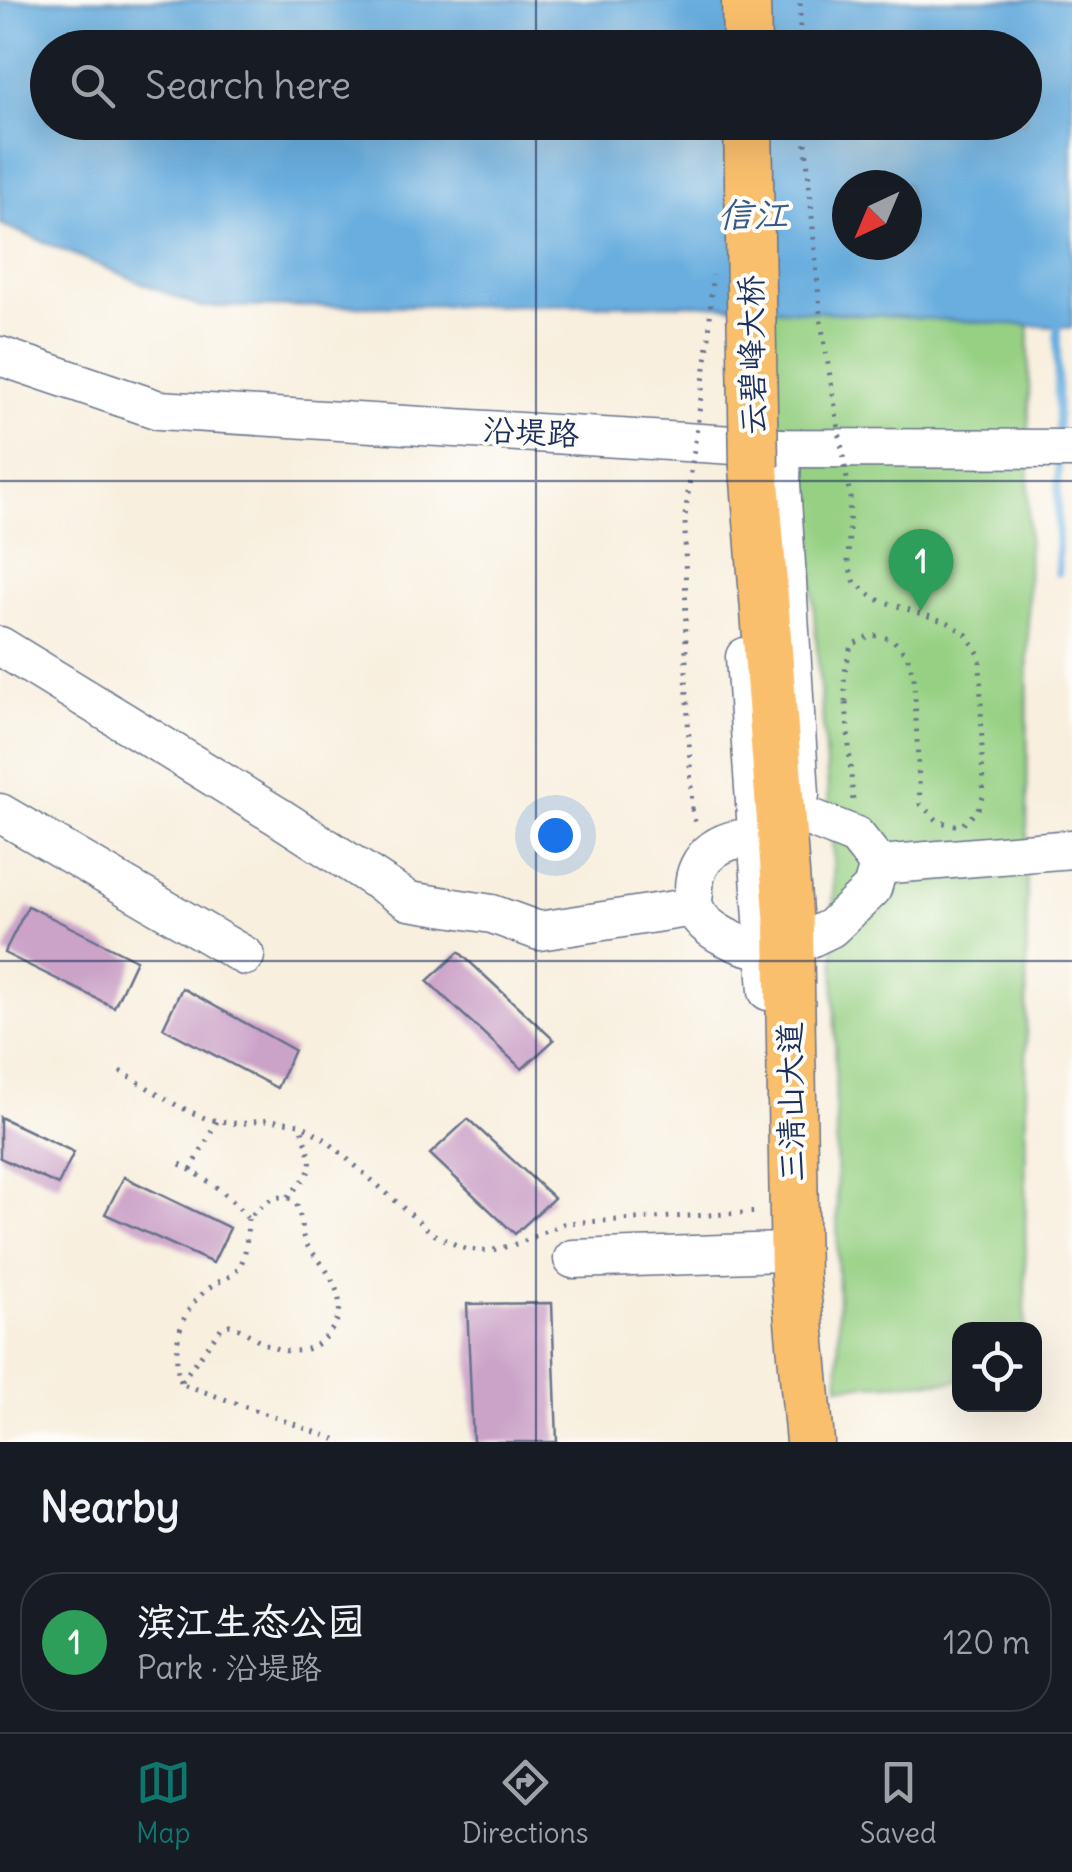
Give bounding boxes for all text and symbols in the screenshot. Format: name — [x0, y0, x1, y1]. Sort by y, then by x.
search box — [30, 30, 1042, 140]
icon: search — [65, 58, 120, 113]
text: Search here — [145, 62, 351, 109]
north arrow — [832, 170, 922, 260]
water label: 信江 — [718, 192, 790, 236]
street label: 云碧峰大桥 — [730, 275, 773, 435]
street label: 沿堤路 — [482, 409, 580, 454]
pin: 1 — [888, 528, 954, 611]
your location — [530, 810, 581, 861]
street label: 三清山大道 — [769, 1022, 812, 1182]
map controls — [952, 1322, 1042, 1412]
button: locate — [952, 1322, 1042, 1412]
text: Nearby — [40, 1481, 179, 1533]
text: 滨江生态公园 — [137, 1598, 365, 1645]
text: 1 — [68, 1622, 81, 1663]
text: 120 m — [943, 1622, 1030, 1663]
text: Park · 沿堤路 — [137, 1647, 321, 1688]
tab: Map — [136, 1755, 191, 1851]
tab: Directions — [462, 1755, 588, 1851]
tab: Saved — [860, 1755, 936, 1851]

